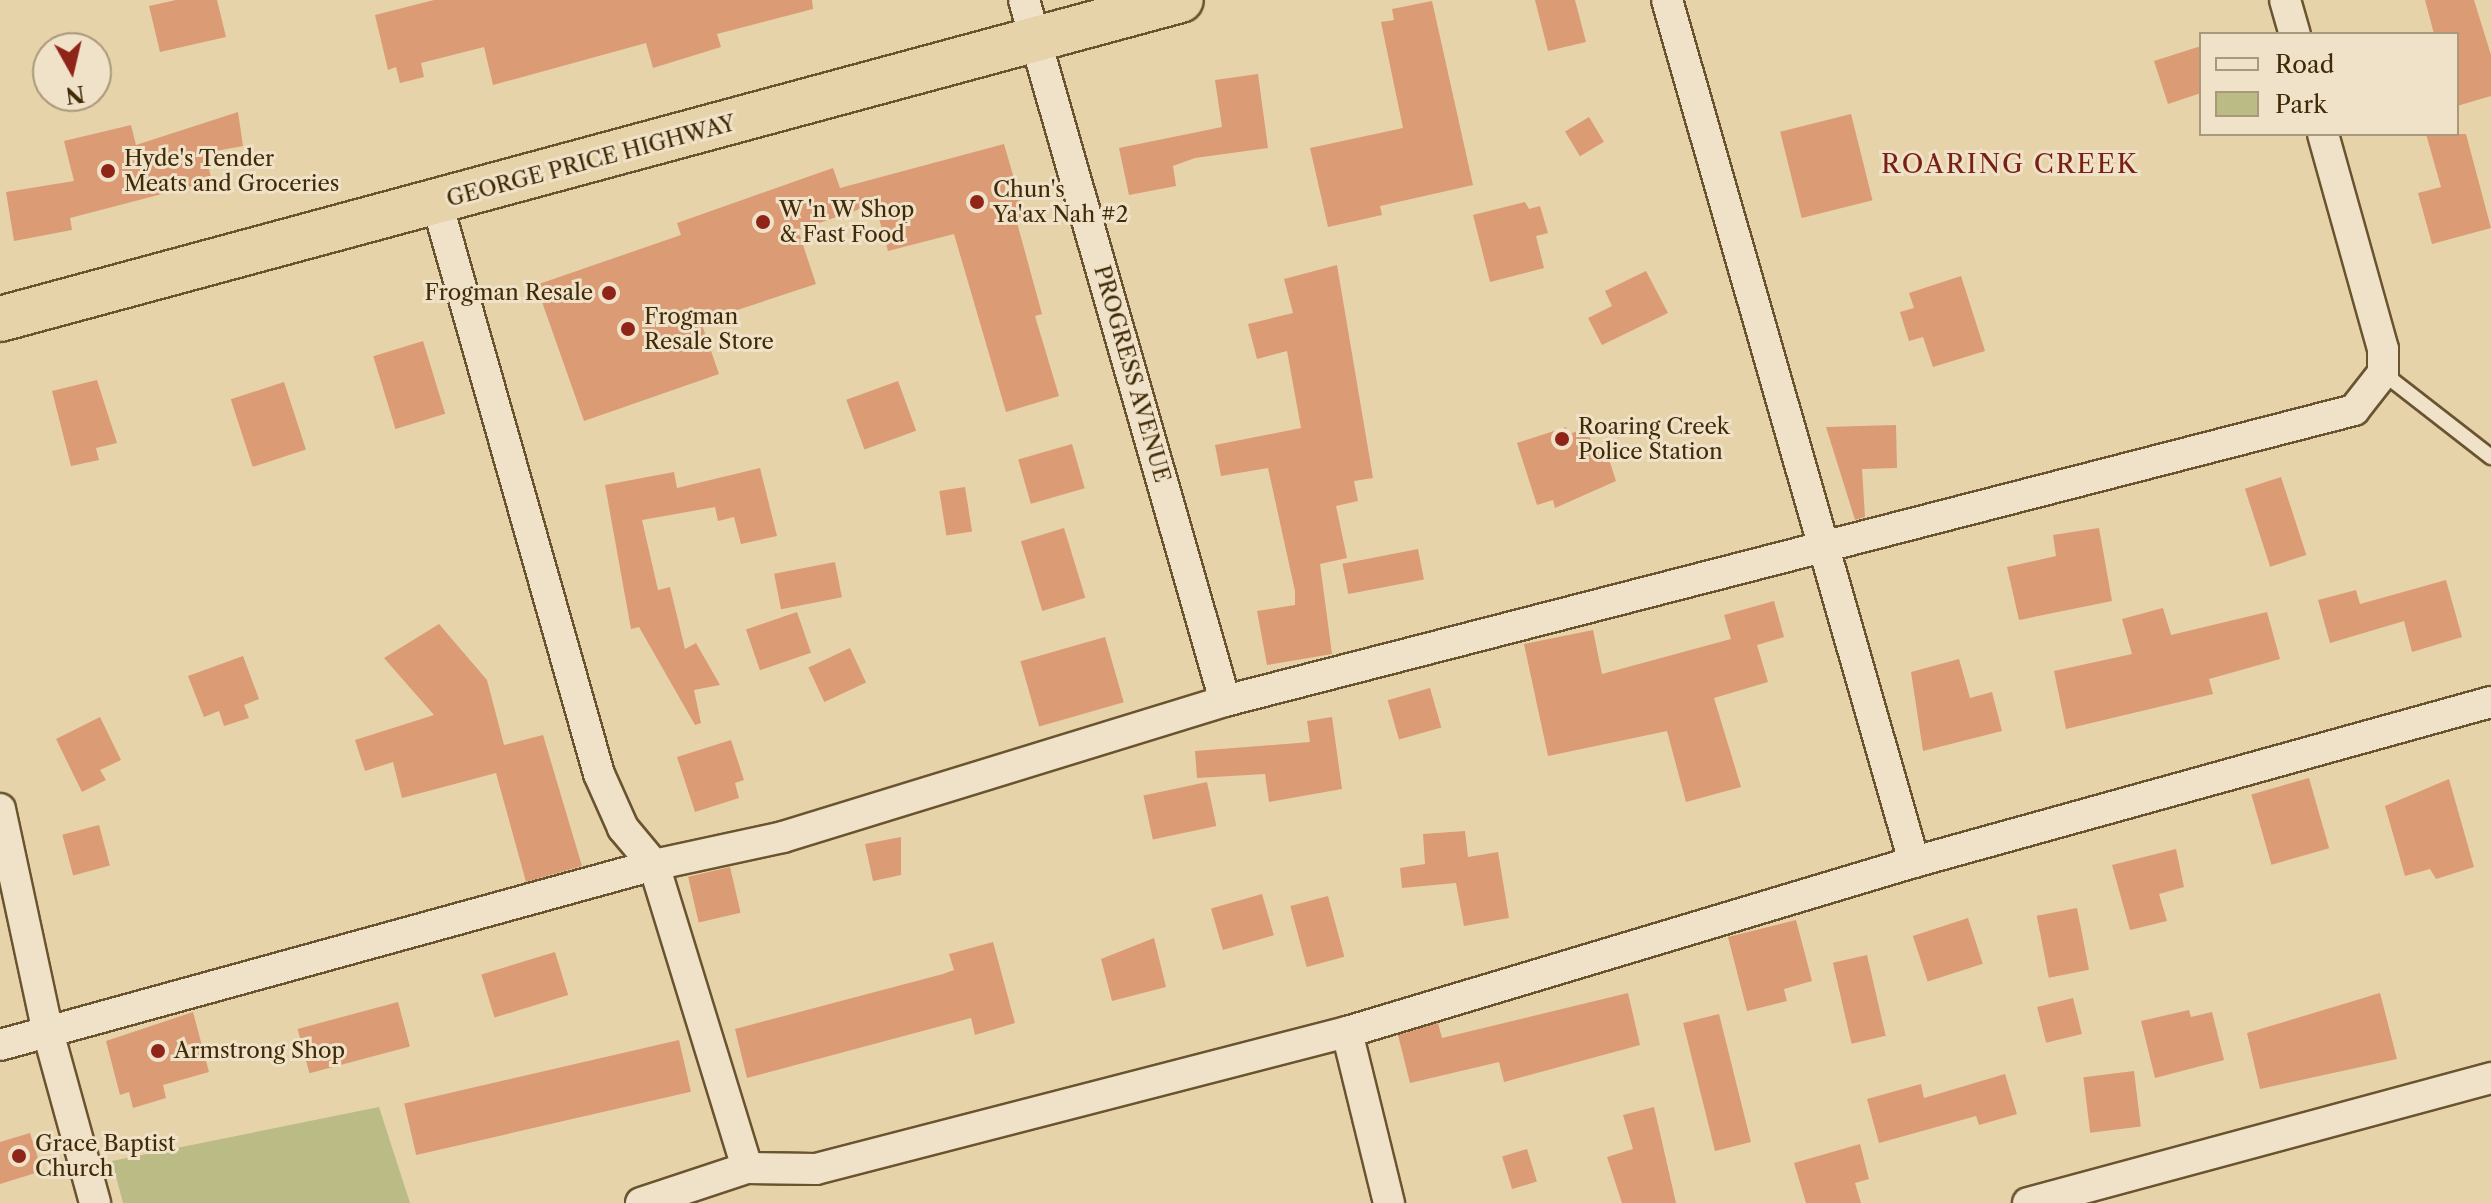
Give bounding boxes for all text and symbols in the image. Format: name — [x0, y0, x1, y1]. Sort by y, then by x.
north arrow — [32, 32, 112, 112]
legend — [2199, 32, 2459, 136]
text: Road — [2275, 50, 2334, 79]
text: N — [64, 80, 86, 109]
text: Park — [2275, 90, 2327, 119]
street label: GEORGE PRICE HIGHWAY — [444, 110, 738, 212]
place label: Hyde's Tender Meats and Groceries — [124, 145, 339, 196]
district label: ROARING CREEK — [1881, 149, 2139, 181]
marker: Hyde's Tender Meats and Groceries — [99, 162, 117, 180]
place label: Chun's Ya'ax Nah #2 — [993, 176, 1129, 228]
marker: Chun's Ya'ax Nah #2 — [968, 193, 986, 211]
place label: W 'n W Shop & Fast Food — [779, 196, 917, 248]
marker: W 'n W Shop & Fast Food — [754, 213, 772, 231]
street label: PROGRESS AVENUE — [1088, 262, 1176, 486]
place label: Frogman Resale — [425, 280, 593, 306]
marker: Frogman Resale — [600, 284, 618, 302]
place label: Frogman Resale Store — [644, 303, 774, 354]
marker: Frogman Resale Store — [619, 320, 637, 338]
place label: Roaring Creek Police Station — [1578, 413, 1730, 464]
marker: Roaring Creek Police Station — [1553, 430, 1571, 448]
place label: Armstrong Shop — [174, 1038, 345, 1064]
marker: Armstrong Shop — [149, 1042, 167, 1060]
place label: Grace Baptist Church — [35, 1130, 175, 1182]
marker: Grace Baptist Church — [10, 1147, 28, 1165]

